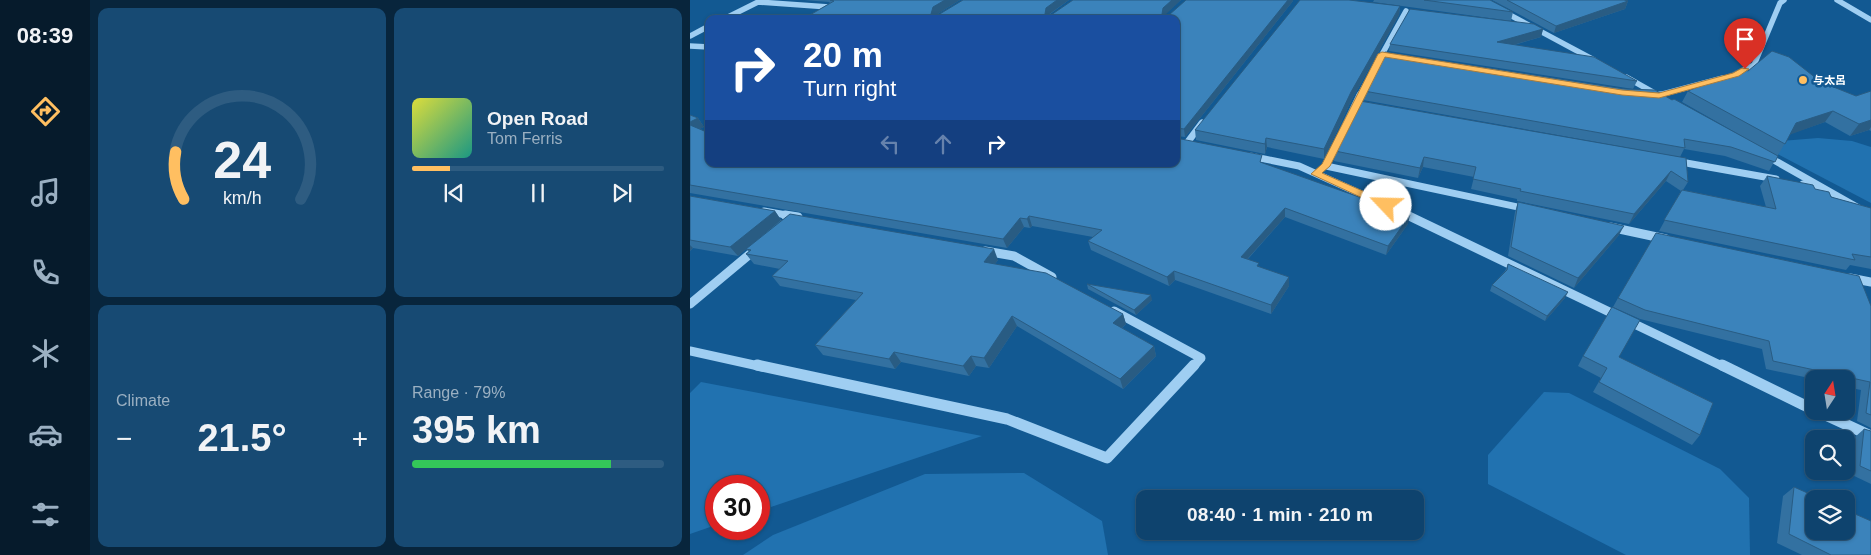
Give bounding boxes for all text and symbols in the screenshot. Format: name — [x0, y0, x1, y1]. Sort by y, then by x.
pin — [1724, 18, 1766, 69]
text: 08:39 — [17, 23, 73, 48]
icon: arrive — [1731, 25, 1759, 53]
icon: right — [720, 35, 785, 100]
text: 20 m — [803, 35, 883, 74]
marker: 与太呂 — [1797, 74, 1809, 86]
place label: 与太呂 — [1813, 74, 1846, 86]
text: Turn right — [803, 76, 896, 101]
icon: directions — [28, 94, 63, 129]
text: Open Road — [487, 108, 588, 129]
text: Tom Ferris — [487, 130, 563, 147]
icon: left — [876, 130, 904, 158]
icon: ahead — [929, 130, 957, 158]
icon: right — [982, 130, 1010, 158]
text: 24 — [213, 131, 271, 189]
icon: music — [28, 175, 63, 210]
position arrow — [1359, 178, 1411, 230]
icon: previous — [440, 179, 468, 207]
icon: pause — [524, 179, 552, 207]
icon: next — [608, 179, 636, 207]
text: km/h — [223, 188, 261, 208]
icon: phone — [28, 255, 63, 290]
icon: climate — [28, 336, 63, 371]
north arrow — [1805, 370, 1855, 420]
map controls — [1805, 370, 1855, 540]
text: Range · 79% — [412, 384, 505, 401]
text: Climate — [116, 392, 170, 409]
text: 395 km — [412, 409, 541, 451]
icon: car — [28, 417, 63, 452]
text: 21.5° — [197, 417, 287, 459]
text: − — [116, 423, 132, 454]
text: + — [352, 423, 368, 454]
button: search — [1805, 430, 1855, 480]
speed limit sign: 30 — [705, 475, 770, 540]
button: layers — [1805, 490, 1855, 540]
icon: filters — [28, 497, 63, 532]
text: 08:40 · 1 min · 210 m — [1187, 504, 1373, 525]

